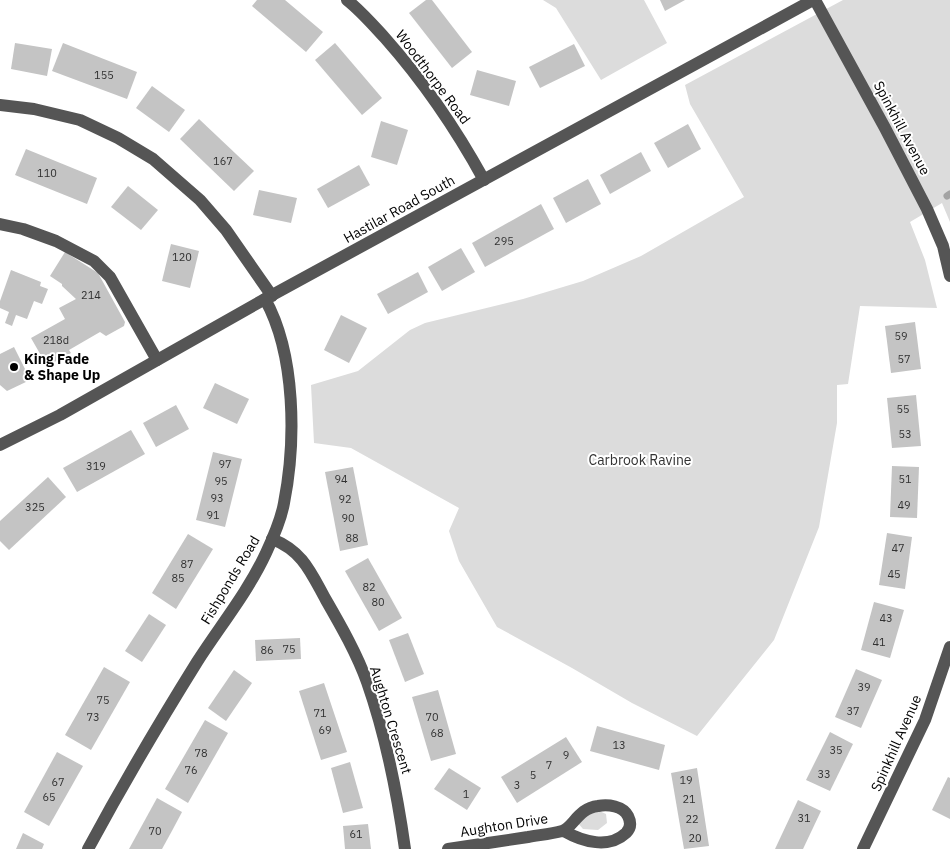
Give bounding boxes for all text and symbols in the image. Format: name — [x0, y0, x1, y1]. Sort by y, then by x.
street label: Woodthorpe Road — [392, 26, 474, 128]
house number: 155 — [94, 68, 114, 82]
street label: Spinkhill Avenue — [870, 78, 935, 178]
house number: 167 — [213, 154, 233, 168]
house number: 110 — [37, 166, 57, 180]
street label: Hastilar Road South — [340, 171, 458, 247]
house number: 295 — [494, 234, 514, 248]
house number: 120 — [172, 250, 192, 264]
house number: 214 — [81, 288, 101, 302]
house number: 59 — [894, 329, 908, 343]
house number: 218d — [43, 333, 69, 347]
place label: King Fade & Shape Up — [24, 350, 100, 384]
house number: 57 — [897, 352, 911, 366]
marker: King Fade & Shape Up — [8, 361, 20, 373]
house number: 55 — [896, 402, 910, 416]
house number: 53 — [898, 427, 912, 441]
park label: Carbrook Ravine — [588, 451, 692, 469]
house number: 97 — [218, 457, 232, 471]
house number: 319 — [86, 459, 106, 473]
house number: 94 — [334, 472, 348, 486]
house number: 51 — [898, 472, 912, 486]
house number: 95 — [214, 474, 228, 488]
house number: 93 — [210, 491, 224, 505]
house number: 92 — [338, 492, 352, 506]
house number: 49 — [897, 498, 911, 512]
house number: 325 — [25, 500, 45, 514]
house number: 91 — [206, 508, 220, 522]
house number: 90 — [341, 511, 355, 525]
house number: 88 — [345, 531, 359, 545]
street label: Fishponds Road — [196, 532, 264, 628]
house number: 47 — [891, 541, 905, 555]
house number: 87 — [180, 557, 194, 571]
house number: 45 — [887, 567, 901, 581]
house number: 85 — [171, 571, 185, 585]
house number: 82 — [362, 580, 376, 594]
house number: 80 — [371, 595, 385, 609]
house number: 43 — [879, 611, 893, 625]
house number: 41 — [872, 635, 886, 649]
house number: 75 — [282, 642, 296, 656]
house number: 86 — [260, 643, 274, 657]
street label: Aughton Crescent — [366, 664, 416, 776]
house number: 39 — [857, 680, 871, 694]
street label: Spinkhill Avenue — [867, 691, 926, 794]
house number: 75 — [96, 693, 110, 707]
house number: 37 — [846, 704, 860, 718]
house number: 71 — [313, 706, 327, 720]
house number: 73 — [86, 710, 100, 724]
house number: 70 — [425, 710, 439, 724]
house number: 69 — [318, 723, 332, 737]
house number: 68 — [430, 726, 444, 740]
house number: 13 — [612, 738, 626, 752]
house number: 35 — [829, 743, 843, 757]
house number: 78 — [194, 746, 208, 760]
house number: 9 — [563, 748, 569, 762]
house number: 7 — [546, 758, 552, 772]
house number: 76 — [184, 763, 198, 777]
house number: 33 — [817, 767, 831, 781]
house number: 5 — [530, 768, 536, 782]
house number: 19 — [679, 773, 693, 787]
house number: 67 — [51, 775, 65, 789]
house number: 3 — [514, 778, 520, 792]
house number: 1 — [463, 787, 470, 801]
house number: 65 — [42, 790, 56, 804]
house number: 21 — [682, 792, 696, 806]
street label: Aughton Drive — [459, 809, 550, 841]
house number: 31 — [797, 811, 811, 825]
house number: 22 — [685, 812, 699, 826]
house number: 70 — [148, 824, 162, 838]
house number: 61 — [349, 827, 363, 841]
house number: 20 — [688, 831, 702, 845]

